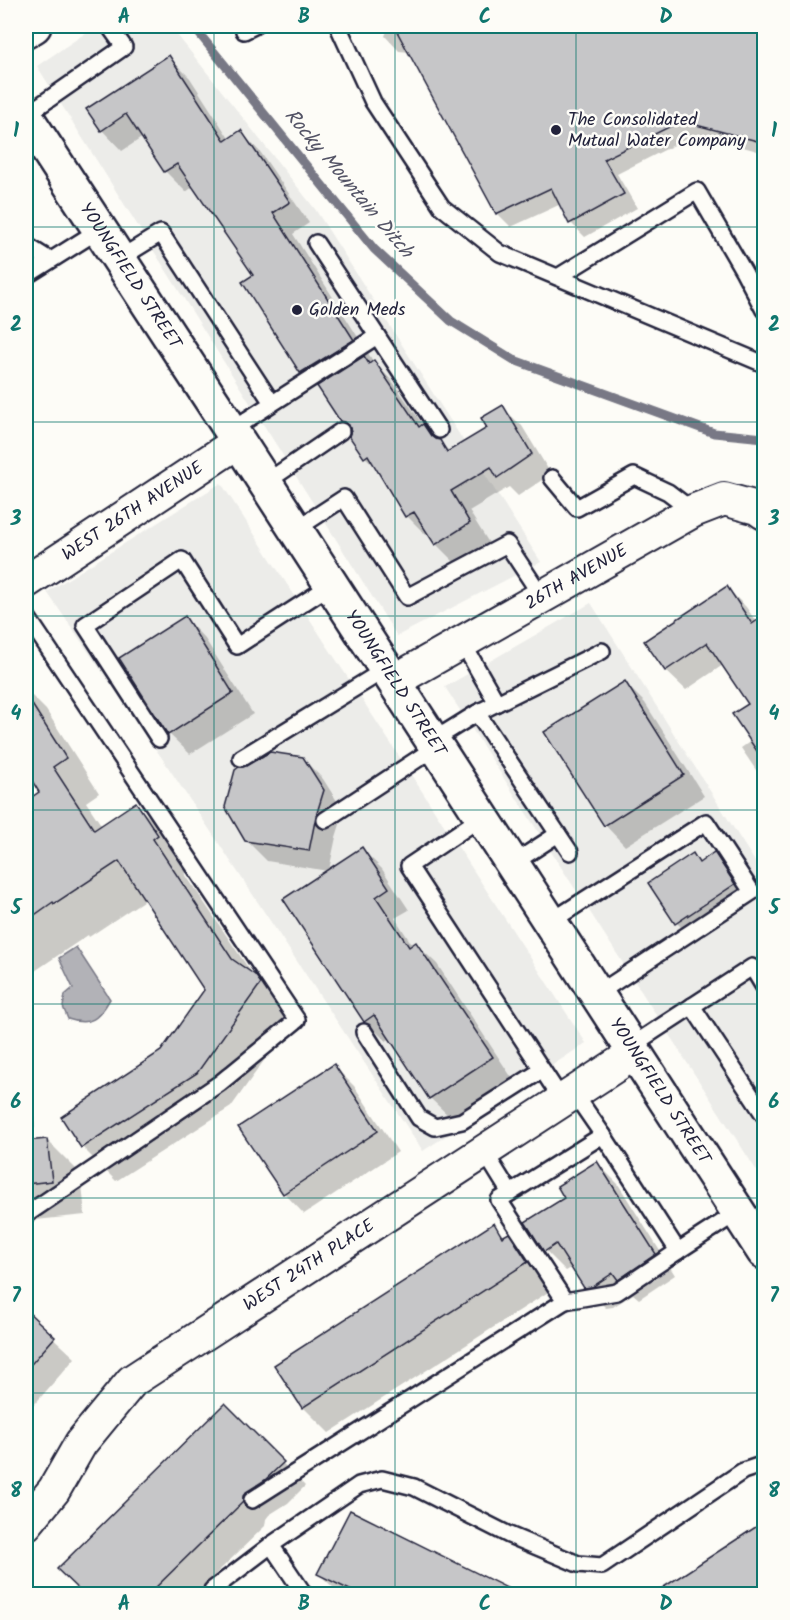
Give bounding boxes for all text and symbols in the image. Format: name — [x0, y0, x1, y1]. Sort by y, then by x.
text: A — [118, 2, 130, 34]
text: B — [298, 2, 310, 34]
text: C — [479, 2, 491, 34]
text: D — [659, 2, 673, 34]
water label: Rocky Mountain Ditch — [276, 102, 422, 268]
place label: The Consolidated Mutual Water Company — [568, 106, 746, 156]
text: 1 — [13, 116, 19, 148]
text: 1 — [771, 116, 777, 148]
marker: The Consolidated Mutual Water Company — [549, 123, 563, 137]
street label: YOUNGFIELD STREET — [71, 197, 190, 356]
place label: Golden Meds — [309, 296, 406, 325]
marker: Golden Meds — [290, 303, 304, 317]
text: 2 — [10, 310, 22, 342]
text: 2 — [768, 310, 780, 342]
street label: WEST 26TH AVENUE — [56, 454, 210, 569]
text: 3 — [10, 504, 22, 536]
text: 3 — [768, 504, 780, 536]
street label: 26TH AVENUE — [520, 536, 634, 618]
street label: YOUNGFIELD STREET — [337, 604, 454, 764]
text: 4 — [11, 699, 22, 731]
text: 4 — [769, 699, 780, 731]
text: 5 — [10, 893, 23, 925]
text: 5 — [768, 893, 781, 925]
street label: YOUNGFIELD STREET — [601, 1012, 719, 1171]
text: 6 — [11, 1087, 22, 1119]
text: 6 — [769, 1087, 780, 1119]
street label: WEST 24TH PLACE — [237, 1212, 381, 1319]
text: 7 — [11, 1281, 21, 1313]
text: 7 — [769, 1281, 779, 1313]
text: 8 — [10, 1476, 22, 1508]
text: 8 — [768, 1476, 780, 1508]
text: A — [118, 1589, 130, 1620]
text: B — [298, 1589, 310, 1620]
text: C — [479, 1589, 491, 1620]
text: D — [659, 1589, 673, 1620]

